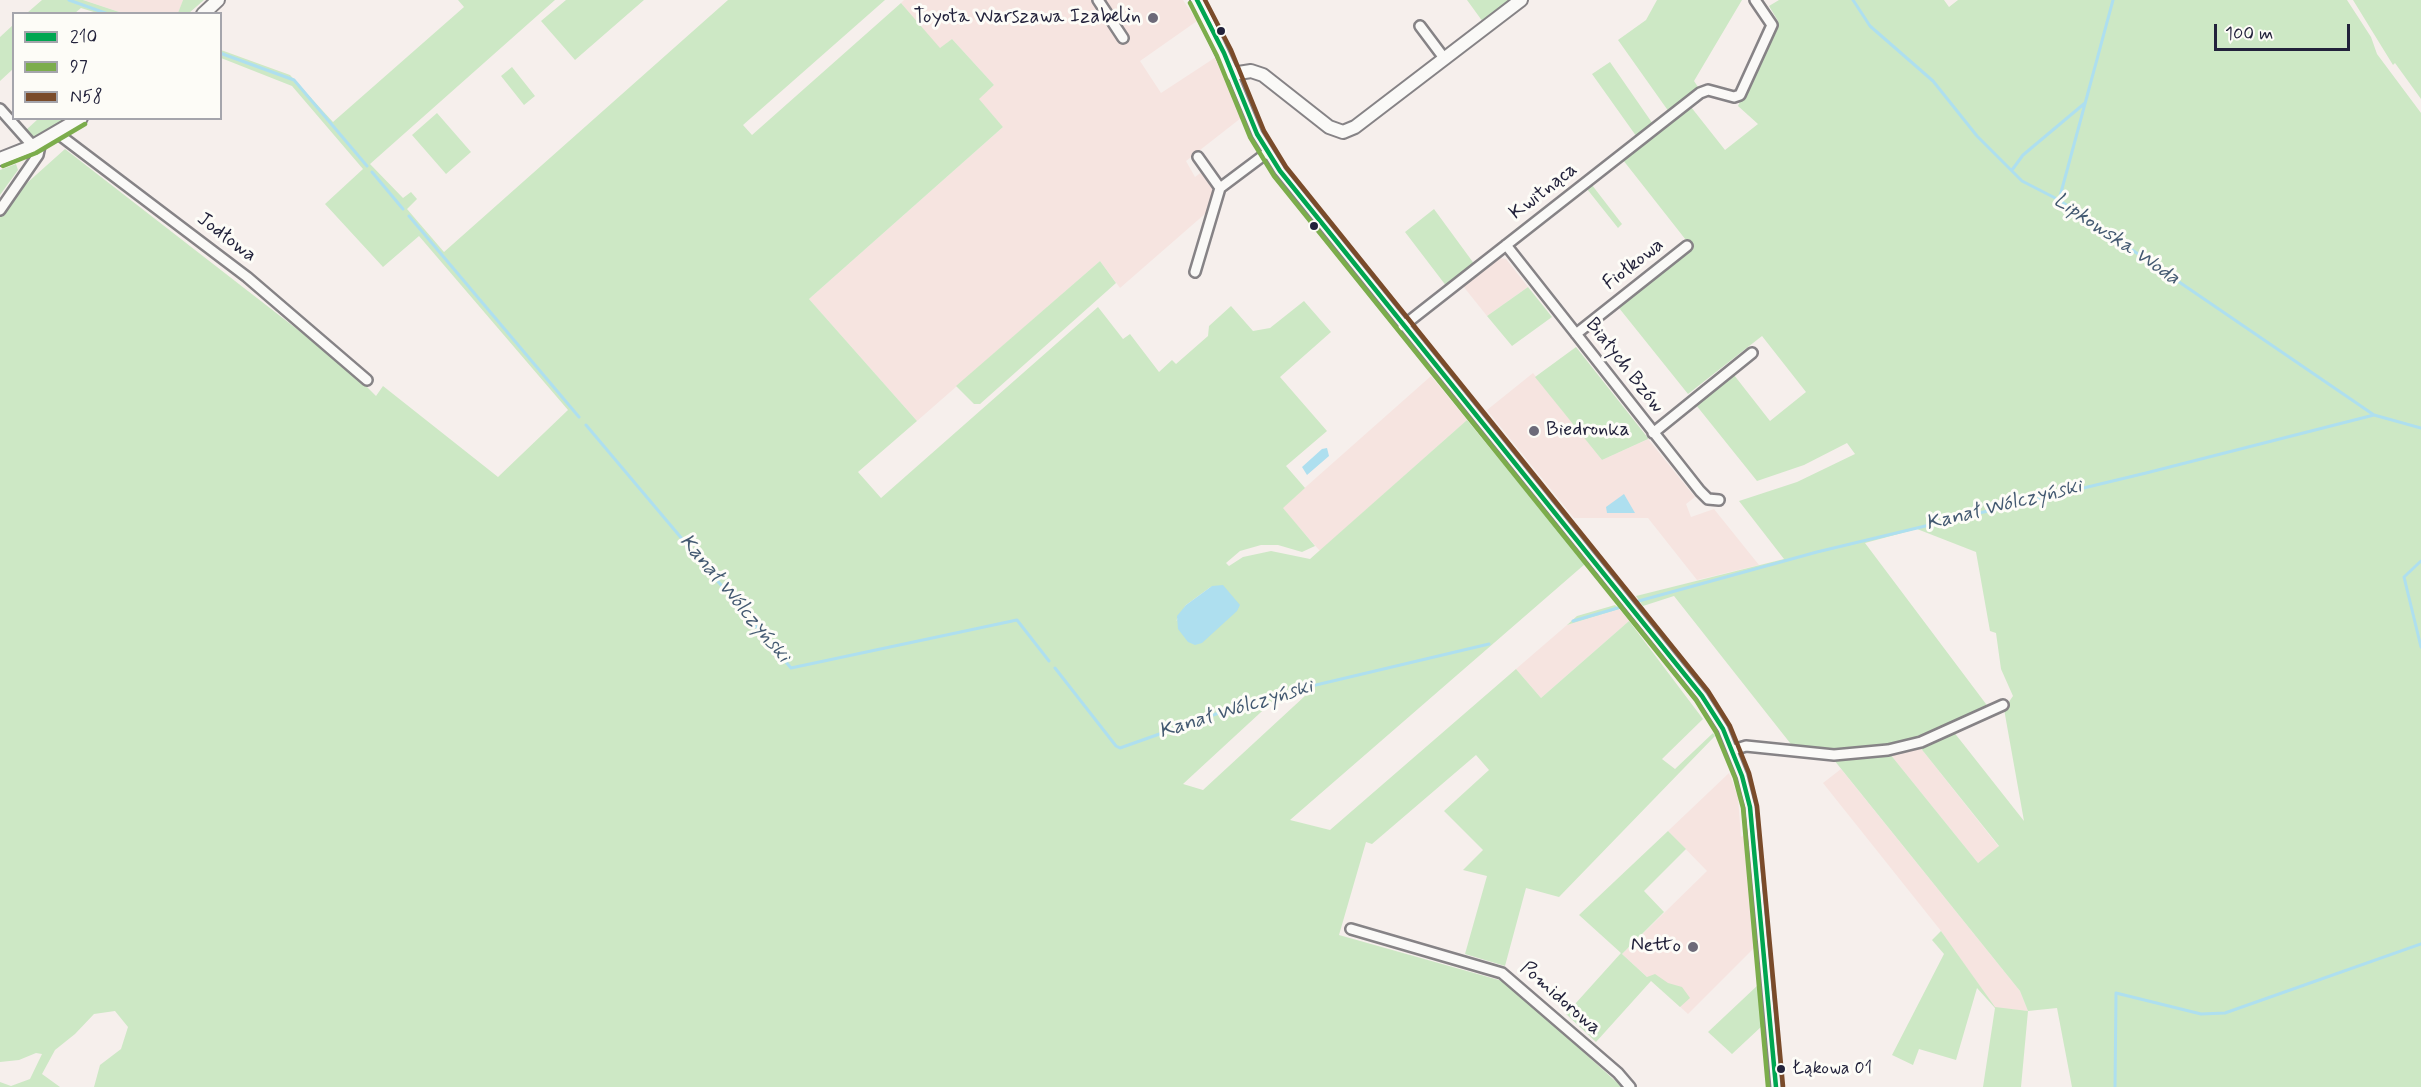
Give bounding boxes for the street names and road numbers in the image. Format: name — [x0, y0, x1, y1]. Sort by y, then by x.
street label: Kwitnąca — [1505, 158, 1583, 226]
street label: Jodłowa — [192, 208, 260, 268]
street label: Fiołkowa — [1599, 234, 1669, 296]
street label: Białych Bzów — [1579, 314, 1669, 418]
street label: Pomidorowa — [1514, 957, 1606, 1041]

